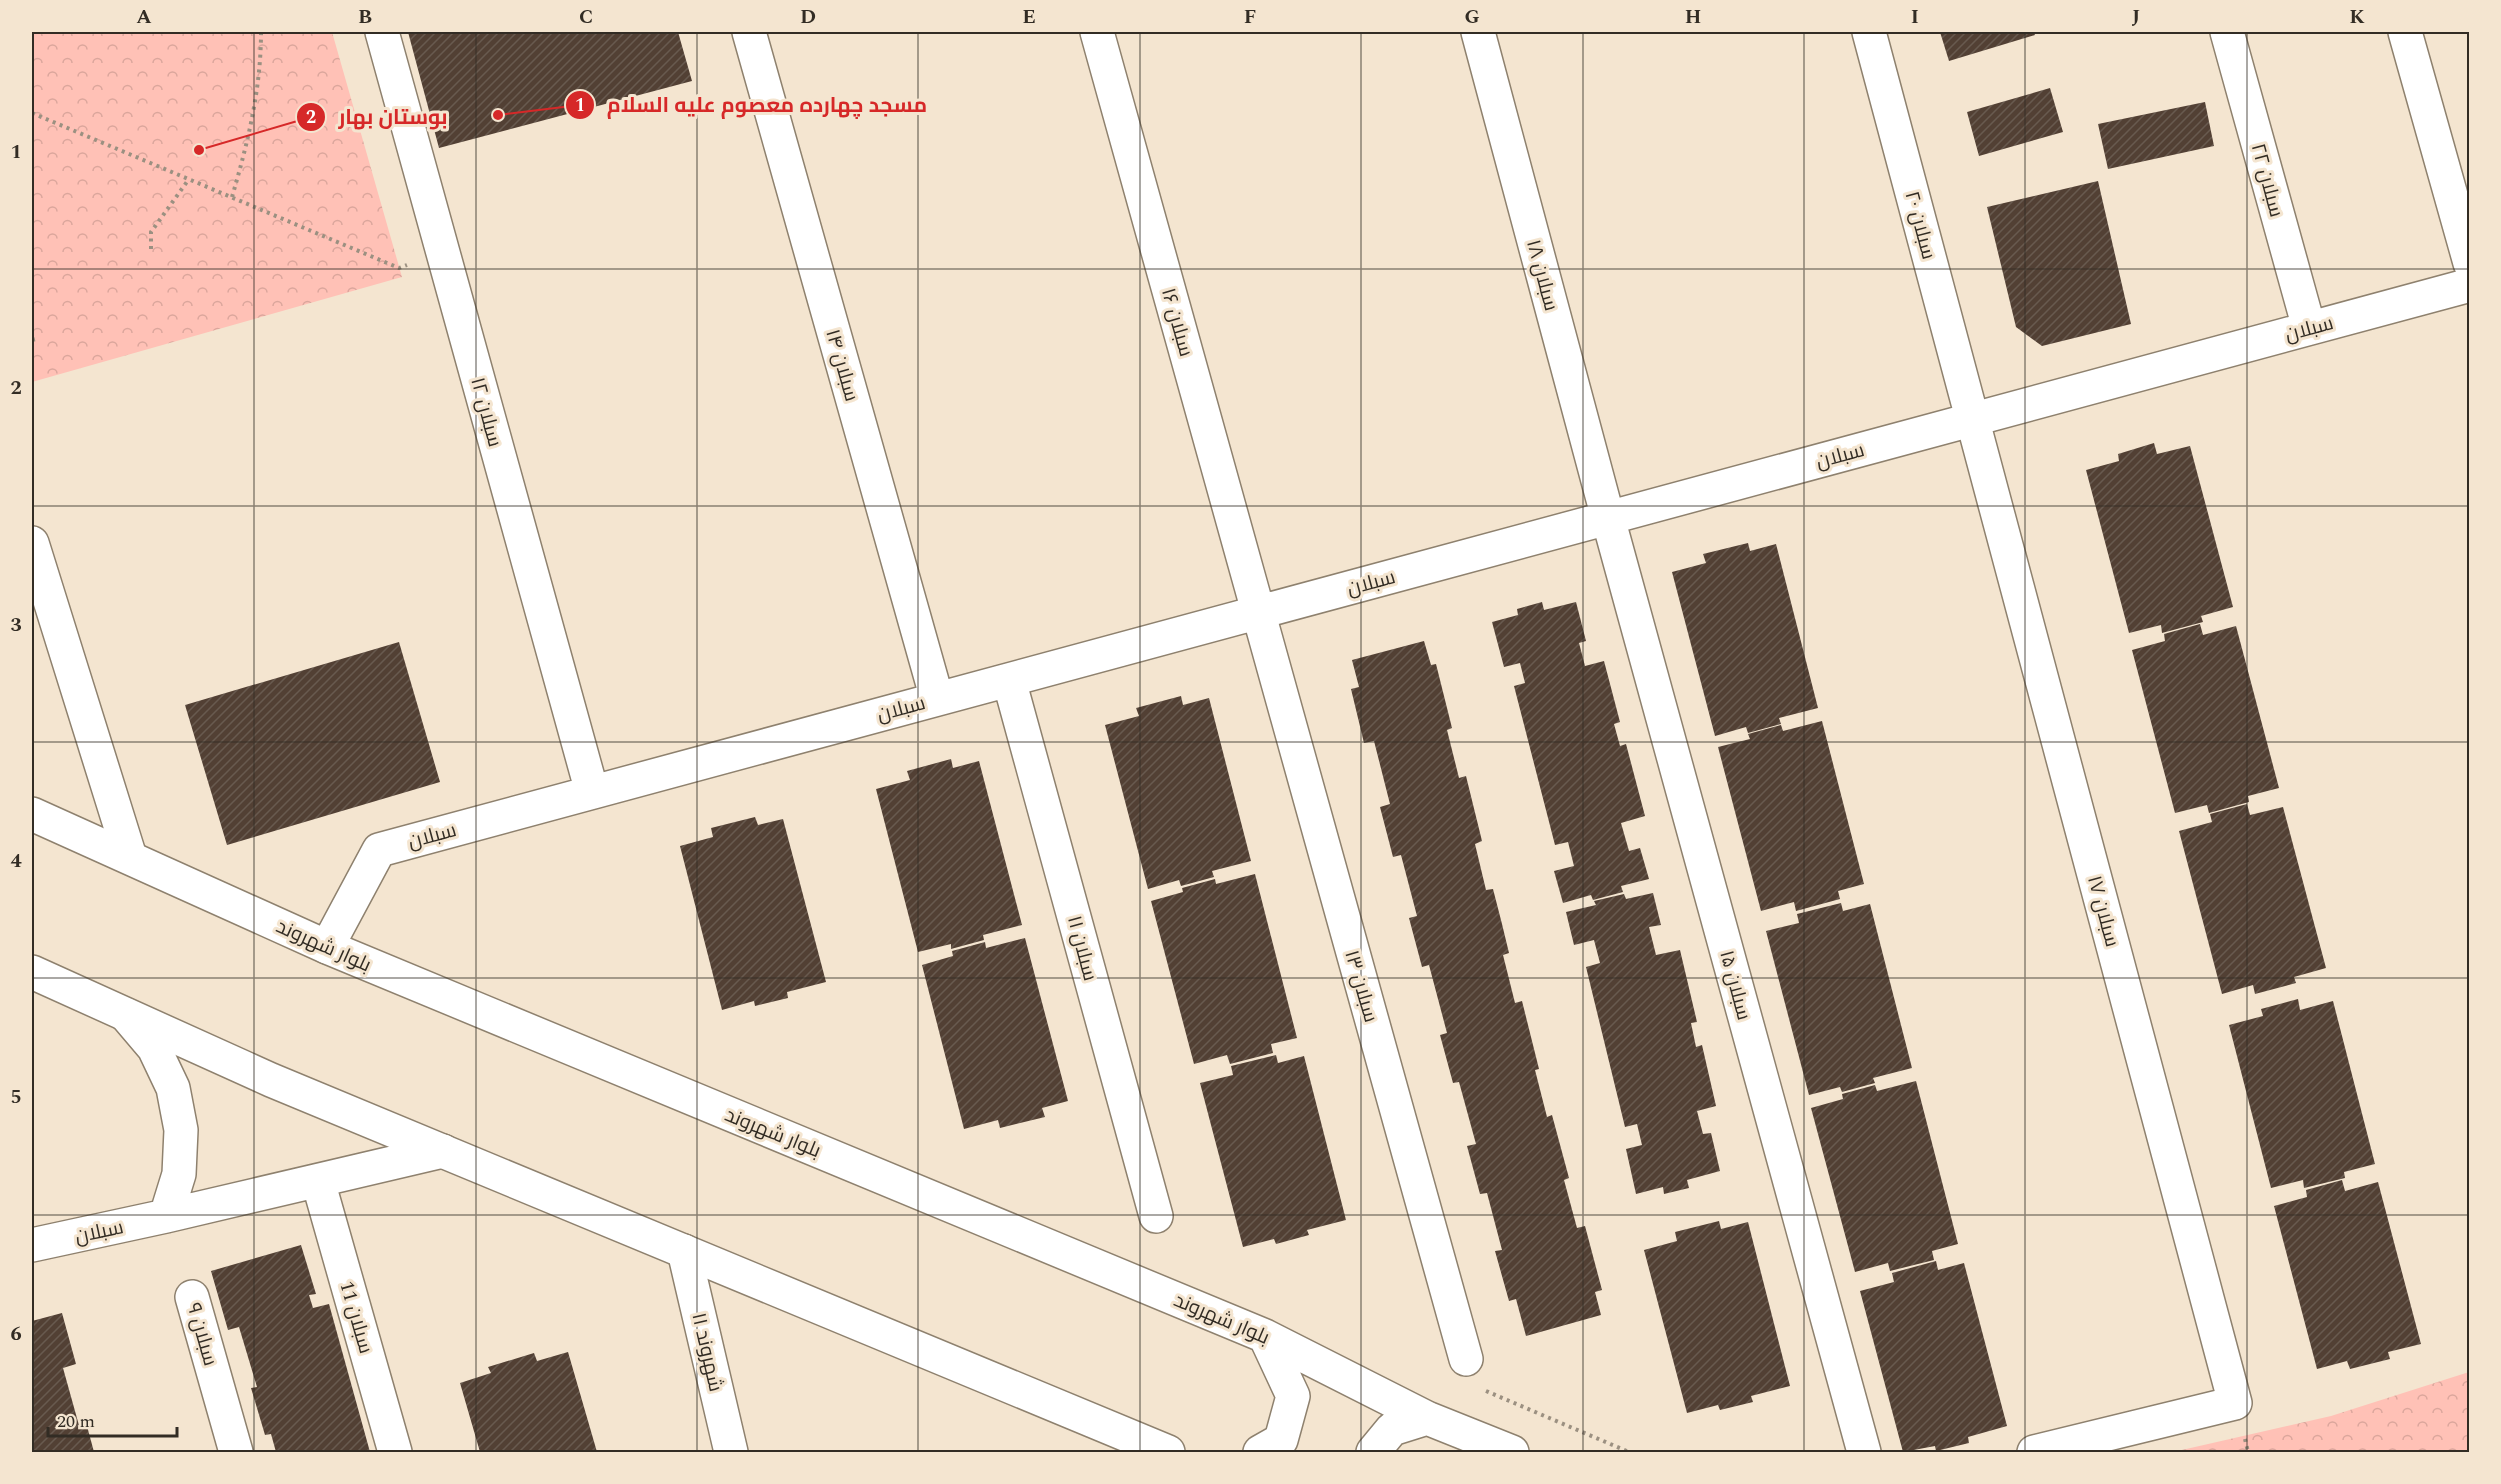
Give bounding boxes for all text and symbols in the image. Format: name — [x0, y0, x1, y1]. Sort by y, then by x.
text: A — [136, 2, 152, 32]
text: B — [358, 2, 372, 32]
text: C — [579, 2, 593, 32]
text: D — [800, 2, 816, 32]
text: E — [1022, 2, 1036, 32]
text: F — [1244, 2, 1256, 32]
text: G — [1464, 2, 1480, 32]
text: H — [1685, 2, 1701, 32]
text: I — [1911, 2, 1919, 32]
text: J — [2132, 2, 2140, 32]
text: K — [2349, 2, 2365, 32]
callout: مسجد چهارده معصوم علیه السلام — [565, 86, 939, 125]
text: مسجد چهارده معصوم علیه السلام — [607, 90, 927, 122]
text: 1 — [575, 92, 585, 119]
callout: بوستان بهار — [296, 97, 460, 136]
text: بوستان بهار — [337, 102, 448, 134]
text: 2 — [306, 104, 316, 131]
text: 1 — [10, 137, 22, 167]
street label: سبلان ۲۲ — [2243, 140, 2291, 220]
street label: سبلان ۲۰ — [1897, 188, 1944, 263]
street label: سبلان ۱۸ — [1518, 236, 1566, 314]
street label: سبلان ۱۶ — [1153, 285, 1201, 360]
street label: سبلان — [2282, 308, 2337, 350]
street label: سبلان ۱۴ — [817, 326, 867, 405]
text: 2 — [10, 373, 22, 403]
street label: سبلان ۱۲ — [462, 374, 510, 450]
street label: سبلان — [1813, 435, 1868, 477]
street label: سبلان — [1344, 562, 1399, 604]
text: 3 — [10, 610, 22, 640]
street label: سبلان — [874, 688, 929, 730]
street label: سبلان — [405, 815, 460, 857]
text: 4 — [10, 846, 22, 876]
street label: سبلان ۱۷ — [2079, 872, 2127, 950]
street label: بلوار شهروند — [271, 912, 376, 980]
street label: سبلان ۱۱ — [1059, 912, 1105, 984]
street label: سبلان ۱۳ — [1336, 947, 1386, 1026]
street label: سبلان ۱۵ — [1711, 947, 1759, 1024]
text: 5 — [10, 1082, 22, 1112]
street label: بلوار شهروند — [720, 1100, 825, 1166]
street label: سبلان — [72, 1212, 126, 1252]
street label: سبلان 11 — [331, 1277, 381, 1357]
street label: بلوار شهروند — [1169, 1285, 1274, 1353]
street label: سبلان ۹ — [179, 1299, 225, 1369]
street label: شهروند ۱۱ — [683, 1310, 731, 1395]
text: 6 — [10, 1319, 22, 1349]
scale bar — [48, 1400, 177, 1438]
text: 20 m — [57, 1408, 95, 1435]

